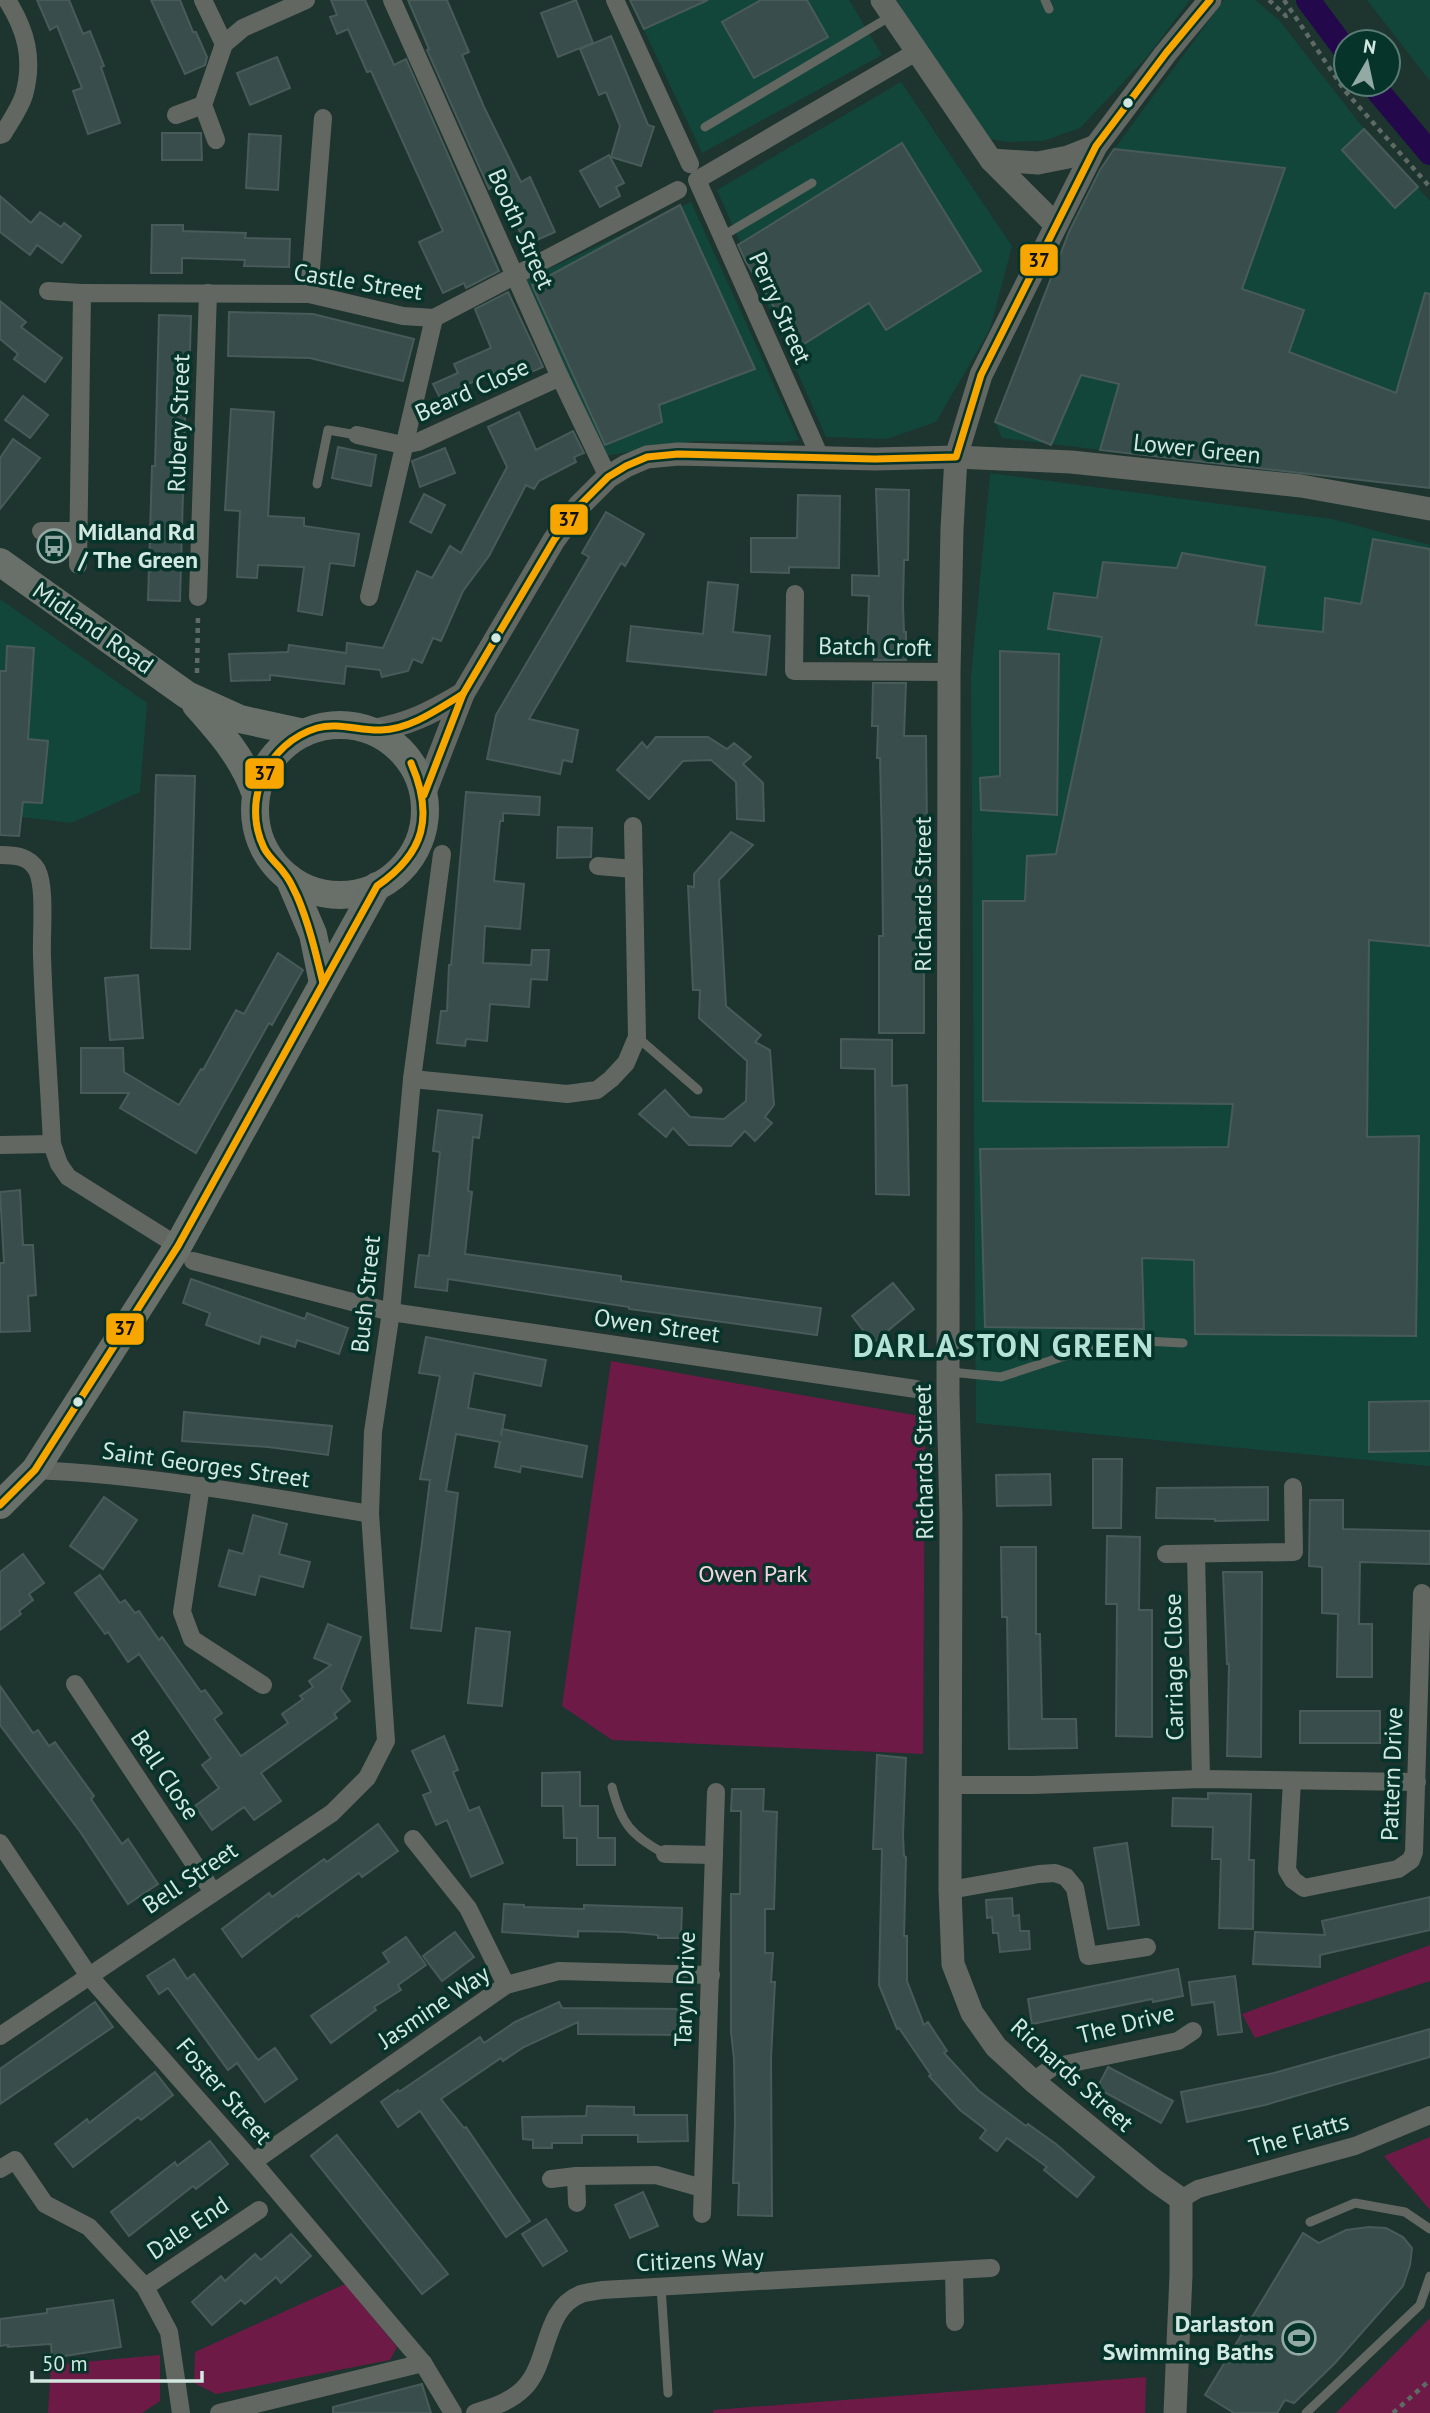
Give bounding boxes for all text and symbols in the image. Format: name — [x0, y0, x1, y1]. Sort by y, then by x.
north arrow — [1332, 28, 1402, 98]
text: N — [1362, 33, 1378, 59]
unlabelled marker — [1121, 96, 1135, 110]
street label: Booth Street — [481, 164, 562, 294]
line badge: 37 — [1019, 243, 1059, 277]
street label: Perry Street — [742, 247, 819, 368]
text: 37 — [1028, 248, 1050, 272]
street label: Castle Street — [291, 256, 425, 307]
street label: Beard Close — [410, 351, 534, 428]
street label: Rubery Street — [161, 353, 196, 493]
street label: Lower Green — [1132, 426, 1262, 471]
line badge: 37 — [549, 503, 589, 536]
text: 37 — [558, 507, 580, 531]
place label: Midland Rd / The Green — [77, 516, 198, 575]
bus stop icon: Midland Rd / The Green — [35, 527, 73, 565]
street label: Midland Road — [27, 575, 160, 681]
street label: Batch Croft — [818, 630, 932, 663]
unlabelled marker — [489, 631, 503, 645]
line badge: 37 — [244, 757, 285, 790]
text: 37 — [254, 761, 276, 785]
street label: Richards Street — [907, 816, 938, 972]
street label: Bush Street — [344, 1234, 387, 1354]
street label: Owen Street — [592, 1301, 722, 1350]
line badge: 37 — [105, 1312, 145, 1346]
text: 37 — [114, 1316, 136, 1340]
district label: DARLASTON GREEN — [853, 1324, 1155, 1366]
street label: Richards Street — [907, 1384, 940, 1540]
unlabelled marker — [71, 1395, 85, 1409]
street label: Saint Georges Street — [100, 1435, 312, 1494]
park label: Owen Park — [698, 1558, 808, 1589]
street label: Carriage Close — [1157, 1593, 1190, 1741]
street label: Pattern Drive — [1374, 1706, 1409, 1842]
street label: Bell Close — [124, 1724, 207, 1826]
street label: Bell Street — [136, 1835, 243, 1921]
street label: Taryn Drive — [667, 1931, 702, 2047]
street label: Jasmine Way — [371, 1958, 496, 2056]
street label: The Drive — [1074, 1997, 1178, 2051]
street label: Richards Street — [1004, 2011, 1140, 2138]
street label: Foster Street — [170, 2031, 279, 2150]
street label: The Flatts — [1245, 2105, 1353, 2164]
street label: Dale End — [141, 2189, 235, 2266]
street label: Citizens Way — [635, 2241, 765, 2278]
place label: Darlaston Swimming Baths — [1103, 2308, 1274, 2367]
sports icon: Darlaston Swimming Baths — [1280, 2319, 1318, 2357]
scale bar — [32, 2340, 201, 2384]
text: 50 m — [42, 2350, 88, 2377]

